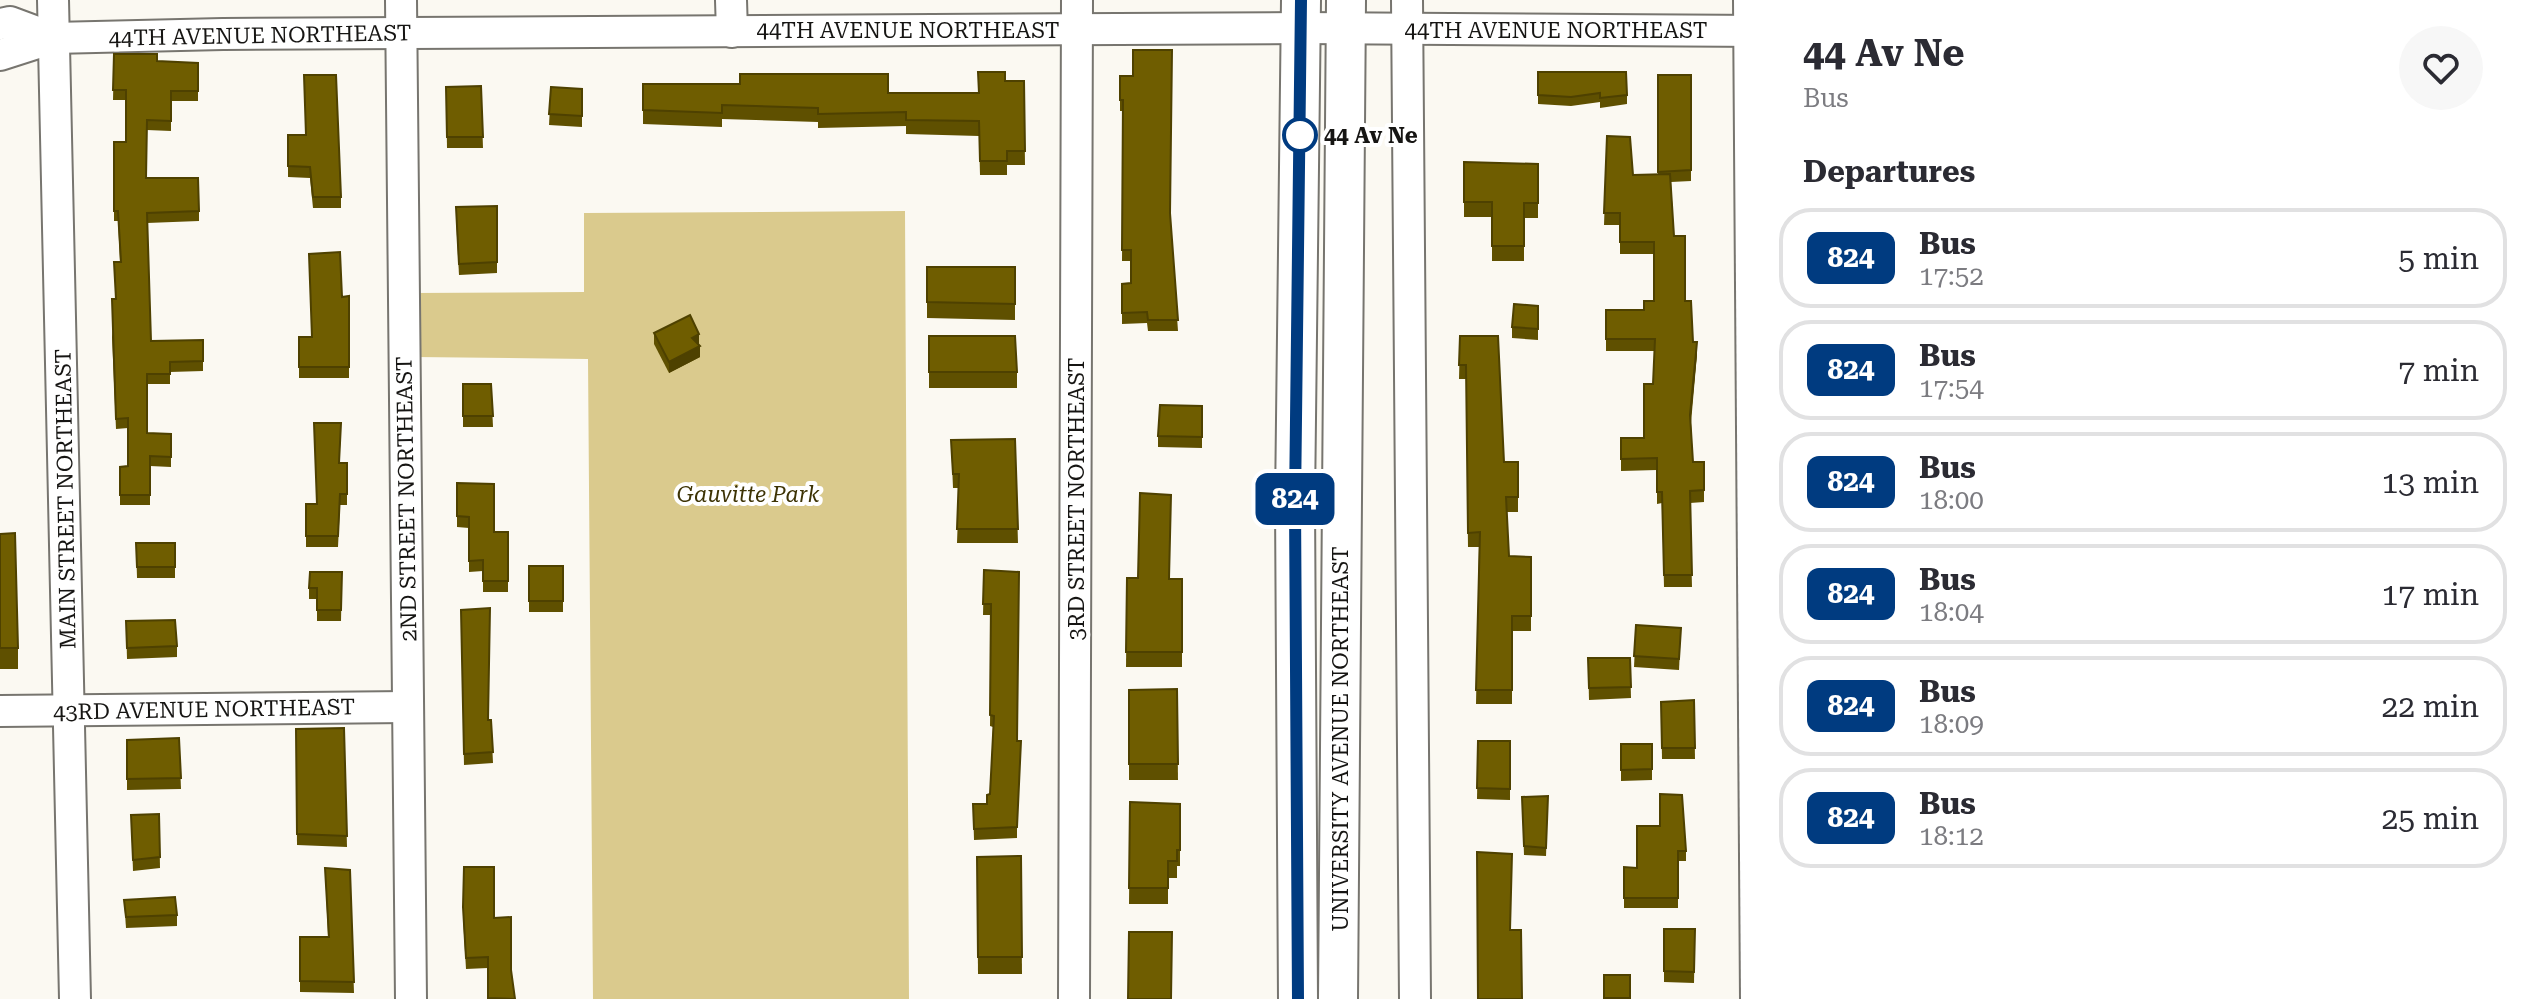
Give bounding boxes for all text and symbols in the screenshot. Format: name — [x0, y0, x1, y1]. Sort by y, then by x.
street label: 44TH AVENUE NORTHEAST — [757, 18, 1059, 43]
street label: 44TH AVENUE NORTHEAST — [1405, 18, 1707, 43]
street label: 44TH AVENUE NORTHEAST — [108, 20, 412, 51]
button: heart — [2399, 26, 2483, 110]
text: 44 Av Ne — [1803, 31, 1965, 75]
text: Bus — [1803, 83, 1849, 113]
marker: 44 Av Ne — [1283, 118, 1317, 152]
place label: 44 Av Ne — [1324, 123, 1418, 148]
text: Departures — [1803, 154, 1975, 189]
text: Bus — [1919, 226, 1976, 261]
text: 824 — [1827, 241, 1875, 274]
text: 5 min — [2398, 241, 2479, 276]
text: 17:52 — [1919, 261, 1984, 291]
text: Bus — [1919, 338, 1976, 373]
street label: MAIN STREET NORTHEAST — [50, 349, 81, 649]
text: 824 — [1827, 353, 1875, 386]
text: 7 min — [2398, 353, 2479, 388]
street label: 2ND STREET NORTHEAST — [392, 356, 421, 642]
street label: 3RD STREET NORTHEAST — [1064, 358, 1089, 640]
text: 17:54 — [1919, 373, 1984, 403]
text: Bus — [1919, 450, 1976, 485]
text: 824 — [1827, 465, 1875, 498]
text: 13 min — [2382, 465, 2479, 500]
line badge: 824 — [1249, 473, 1341, 525]
park label: Gauvitte Park — [677, 482, 819, 507]
text: 824 — [1271, 482, 1319, 515]
text: 18:00 — [1919, 485, 1984, 515]
street label: UNIVERSITY AVENUE NORTHEAST — [1328, 546, 1353, 932]
text: Bus — [1919, 562, 1976, 597]
text: 824 — [1827, 577, 1875, 610]
text: 17 min — [2382, 577, 2479, 612]
text: 18:04 — [1919, 597, 1984, 627]
text: Bus — [1919, 674, 1976, 709]
text: 824 — [1827, 689, 1875, 722]
text: 22 min — [2382, 689, 2479, 724]
street label: 43RD AVENUE NORTHEAST — [53, 694, 355, 725]
text: 18:09 — [1919, 709, 1984, 739]
text: Bus — [1919, 786, 1976, 821]
text: 824 — [1827, 801, 1875, 834]
text: 25 min — [2382, 801, 2479, 836]
text: 18:12 — [1919, 821, 1984, 851]

